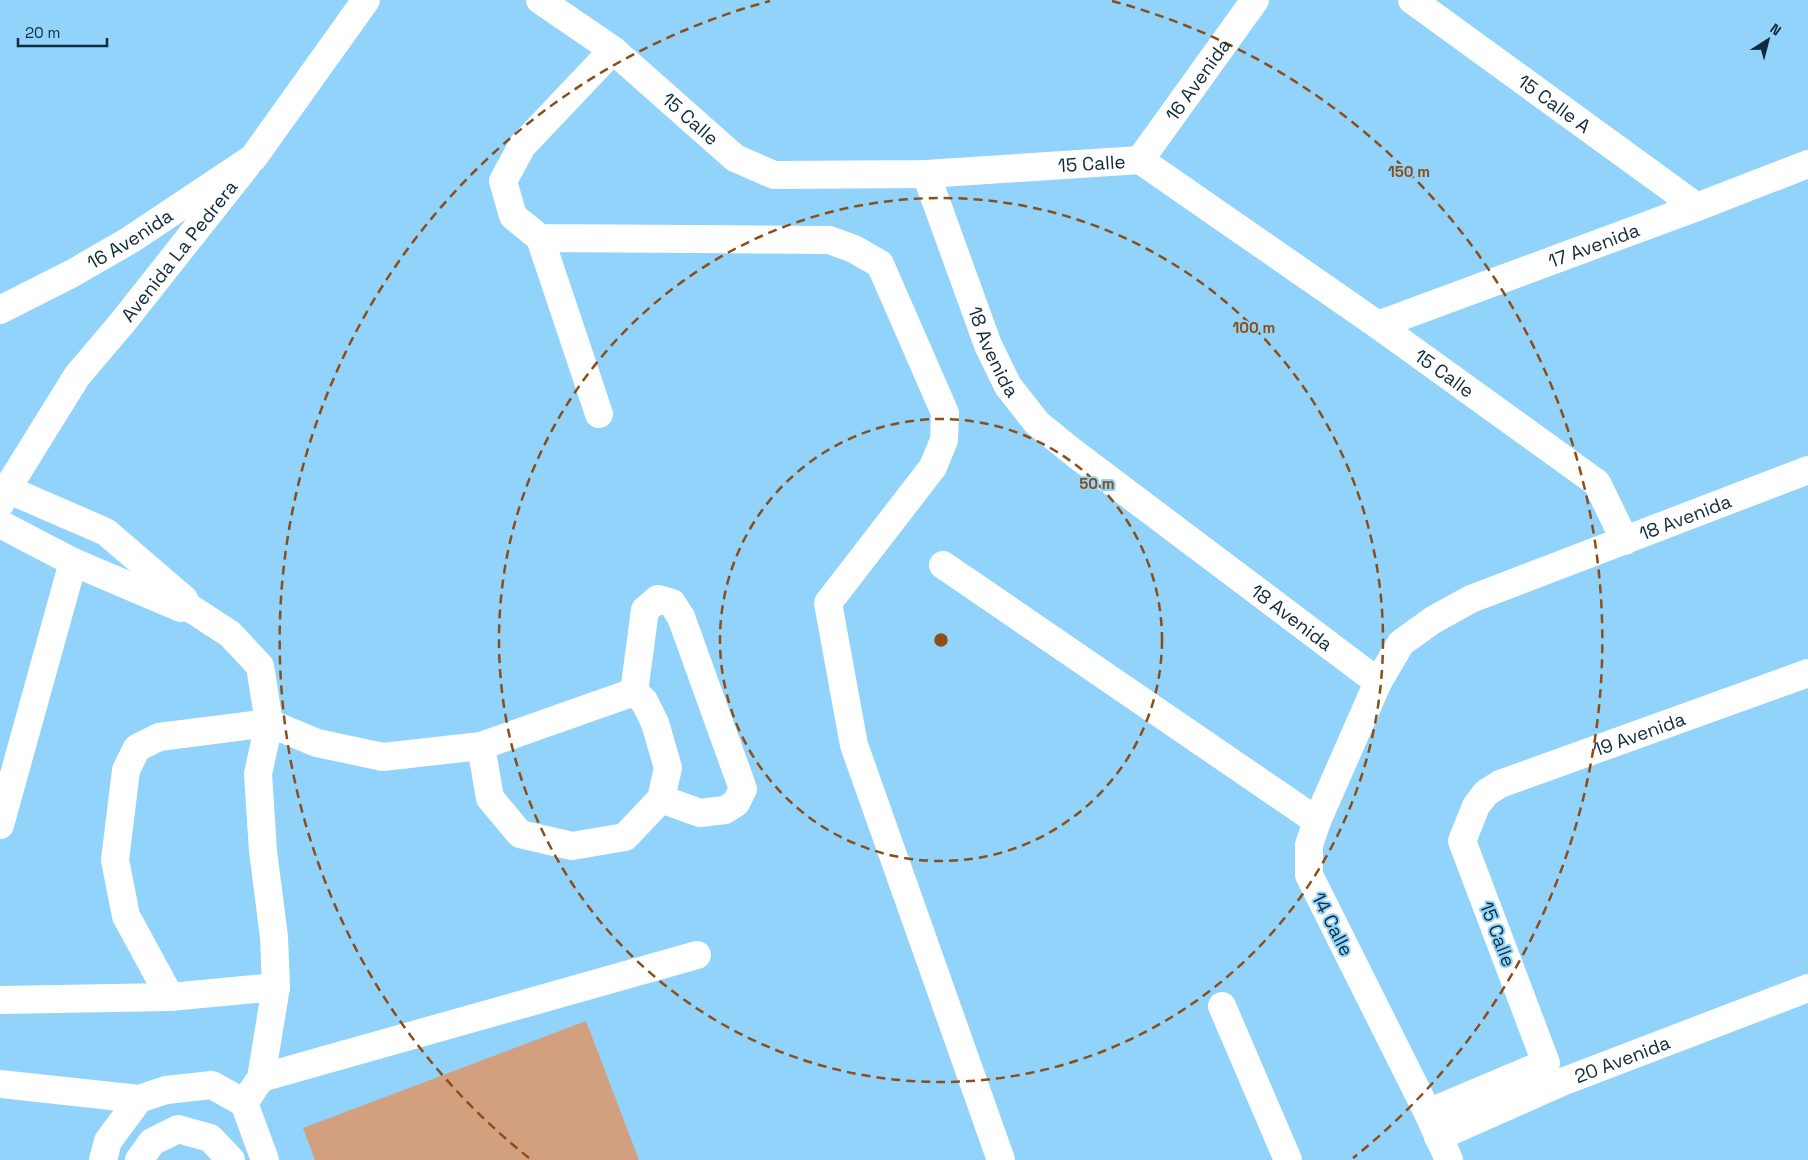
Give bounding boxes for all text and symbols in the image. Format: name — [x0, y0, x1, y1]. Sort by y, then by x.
scale bar — [18, 15, 106, 47]
north arrow — [1743, 15, 1793, 65]
text: N — [1767, 19, 1785, 40]
text: 20 m — [25, 23, 60, 42]
street label: 16 Avenida — [1160, 33, 1237, 126]
street label: 15 Calle A — [1513, 69, 1596, 139]
street label: 15 Calle — [656, 87, 724, 151]
street label: 15 Calle — [1057, 149, 1126, 178]
text: 150 m — [1388, 162, 1430, 181]
street label: Avenida La Pedrera — [116, 175, 243, 327]
street label: 16 Avenida — [82, 203, 178, 275]
street label: 17 Avenida — [1545, 217, 1643, 274]
street label: 18 Avenida — [962, 303, 1024, 403]
text: 100 m — [1233, 318, 1275, 337]
street label: 15 Calle — [1409, 343, 1479, 403]
text: 50 m — [1079, 474, 1115, 493]
street label: 18 Avenida — [1636, 489, 1735, 546]
street label: 18 Avenida — [1245, 578, 1338, 657]
centre of rings — [932, 631, 950, 649]
street label: 19 Avenida — [1590, 706, 1689, 762]
street label: 14 Calle — [1306, 888, 1359, 960]
street label: 15 Calle — [1474, 898, 1521, 970]
street label: 20 Avenida — [1571, 1030, 1674, 1089]

